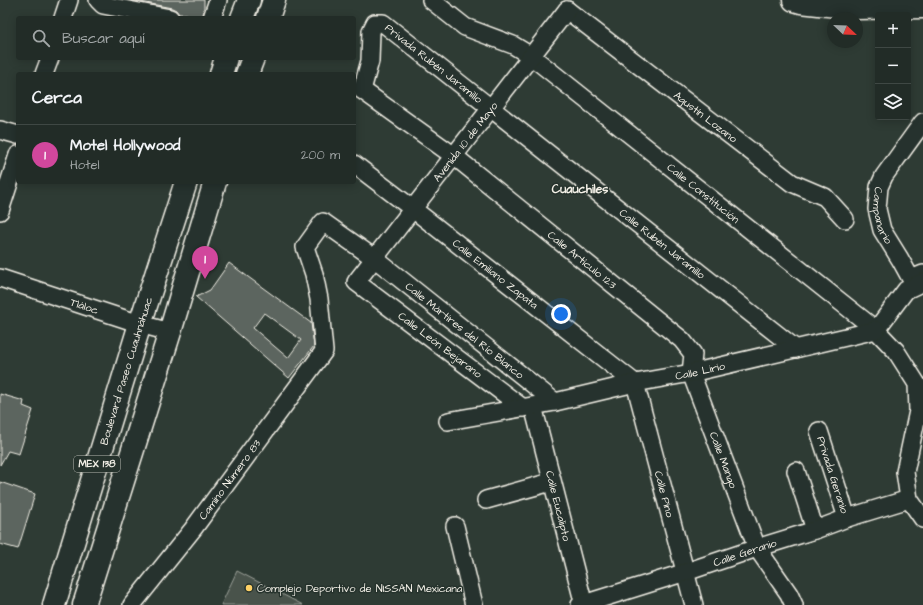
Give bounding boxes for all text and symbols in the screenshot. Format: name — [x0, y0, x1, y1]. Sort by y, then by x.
north arrow — [827, 12, 863, 48]
map controls — [875, 12, 911, 120]
button: + — [875, 12, 911, 48]
search box — [16, 16, 356, 60]
street label: Privada Rubén Jaramillo — [382, 20, 486, 107]
icon: search — [30, 27, 52, 49]
text: Buscar aquí — [62, 28, 144, 49]
button: − — [875, 48, 911, 84]
button: layers — [875, 84, 911, 120]
text: Cerca — [32, 86, 82, 110]
street label: Agustín Lozano — [671, 87, 741, 146]
street label: Avenida 10 de Mayo — [429, 98, 501, 185]
text: Motel Hollywood — [70, 135, 181, 156]
text: 1 — [44, 146, 46, 164]
text: 200 m — [301, 146, 340, 164]
text: Hotel — [70, 156, 100, 174]
street label: Calle Constitución — [664, 159, 743, 227]
district label: Cuauchiles — [552, 181, 608, 198]
street label: Campanario — [870, 186, 897, 247]
street label: Calle Rubén Jaramillo — [616, 205, 709, 283]
street label: Calle Artículo 123 — [545, 227, 620, 292]
street label: Calle Emiliano Zapata — [449, 235, 542, 312]
pin: 1 — [192, 246, 218, 279]
street label: Calle Mártires del Río Blanco — [402, 278, 528, 383]
street label: Tláloc — [68, 294, 101, 317]
street label: Boulevard Paseo Cuauhnáhuac — [96, 295, 156, 447]
your location — [551, 304, 571, 324]
street label: Calle León Bejarano — [395, 308, 486, 382]
street label: Calle Lirio — [674, 358, 727, 383]
street label: Calle Mango — [706, 430, 742, 491]
street label: Privada Geranio — [814, 434, 853, 516]
street label: Camino Número 83 — [195, 436, 264, 523]
road number: MEX 138 — [74, 456, 120, 472]
street label: Calle Eucalipto — [542, 469, 575, 543]
street label: Calle Pino — [651, 469, 678, 520]
street label: Calle Geranio — [711, 535, 779, 570]
place label: Complejo Deportivo de NISSAN Mexicana — [257, 581, 463, 596]
marker: Complejo Deportivo de NISSAN Mexicana — [244, 583, 254, 593]

